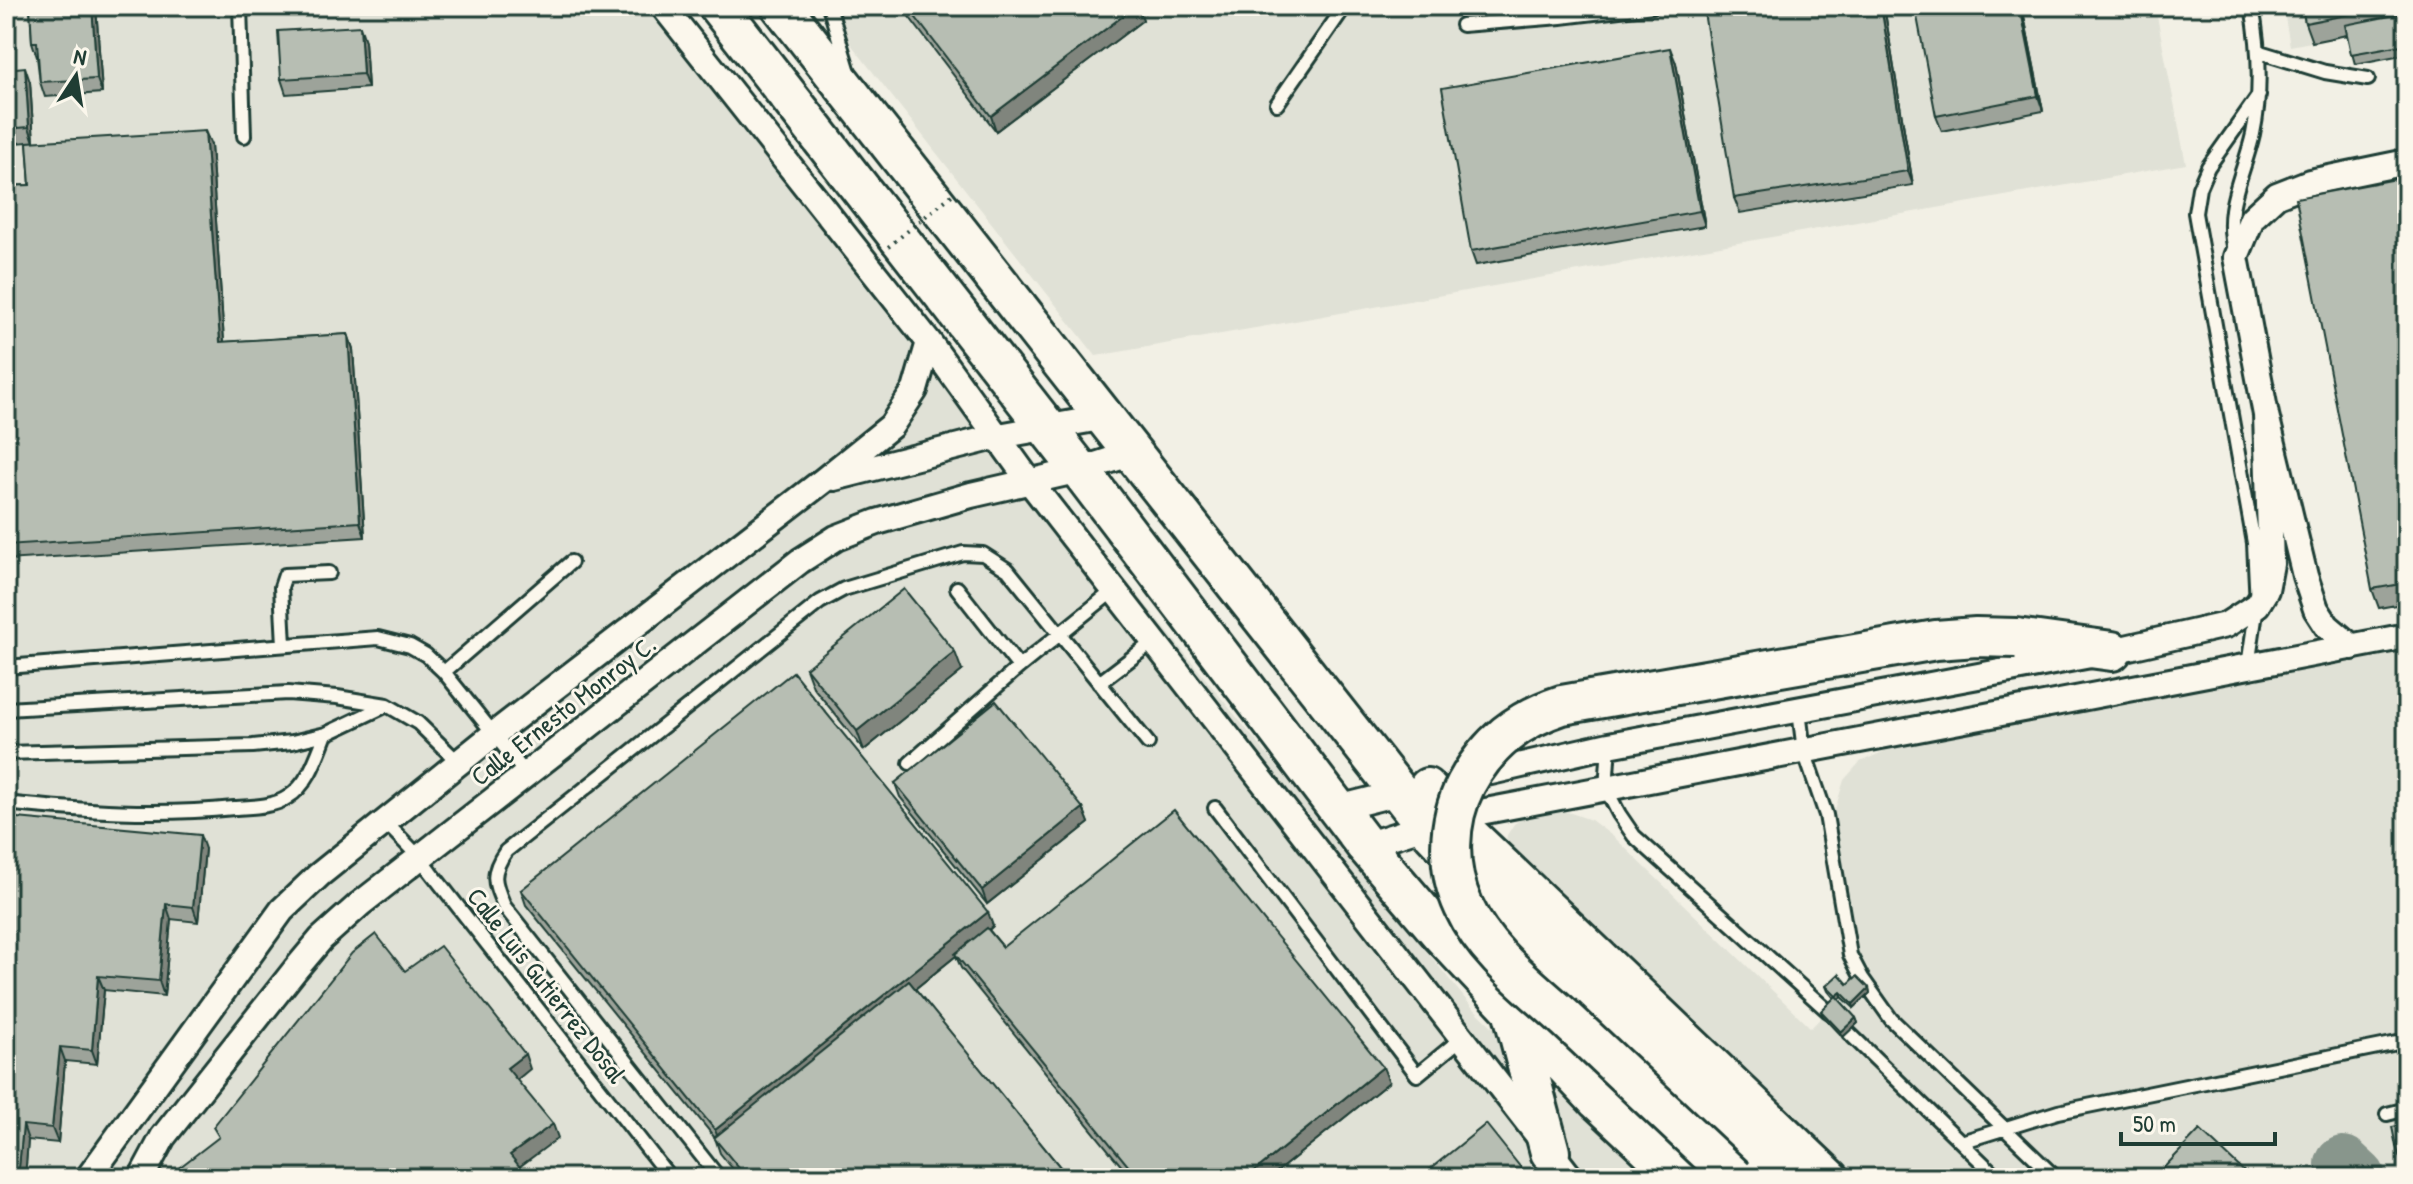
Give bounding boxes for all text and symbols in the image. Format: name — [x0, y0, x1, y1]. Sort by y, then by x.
north arrow — [36, 36, 116, 116]
text: N — [71, 41, 89, 72]
street label: Calle Ernesto Monroy C. — [463, 627, 663, 793]
street label: Calle Luis Gutierrez Dosal — [460, 880, 634, 1090]
scale bar — [2121, 1096, 2275, 1146]
text: 50 m — [2133, 1107, 2176, 1139]

